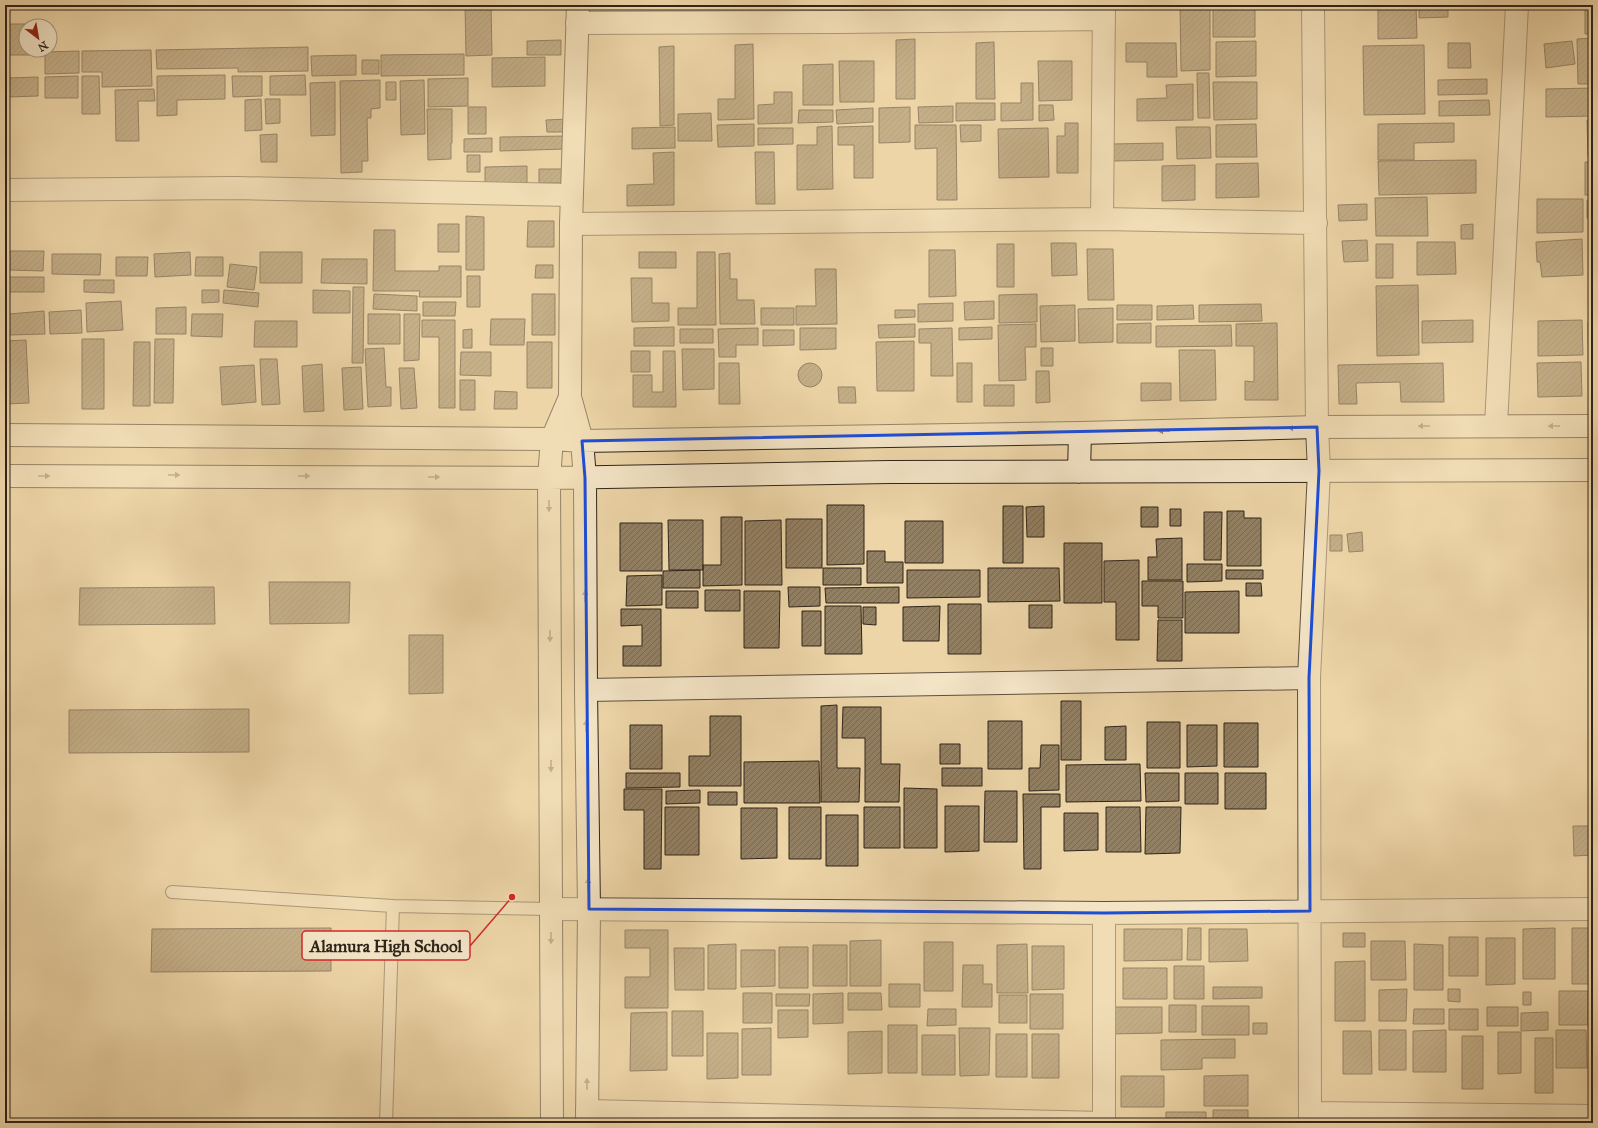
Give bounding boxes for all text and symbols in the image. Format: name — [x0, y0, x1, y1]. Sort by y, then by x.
north arrow — [18, 18, 58, 58]
text: N — [35, 38, 50, 54]
one-way arrow — [1417, 423, 1430, 429]
one-way arrow — [1547, 423, 1560, 429]
one-way arrow — [1287, 425, 1300, 431]
one-way arrow — [1157, 428, 1170, 434]
one-way arrow — [168, 472, 180, 479]
one-way arrow — [38, 473, 51, 479]
one-way arrow — [298, 473, 311, 479]
one-way arrow — [428, 474, 441, 480]
one-way arrow — [546, 500, 552, 513]
one-way arrow — [582, 589, 588, 602]
one-way arrow — [547, 630, 553, 643]
one-way arrow — [583, 719, 589, 732]
one-way arrow — [548, 760, 554, 773]
one-way arrow — [585, 877, 591, 890]
callout: Alamura High School — [302, 931, 470, 960]
one-way arrow — [548, 932, 554, 945]
text: Alamura High School — [309, 936, 463, 957]
one-way arrow — [584, 1077, 590, 1090]

